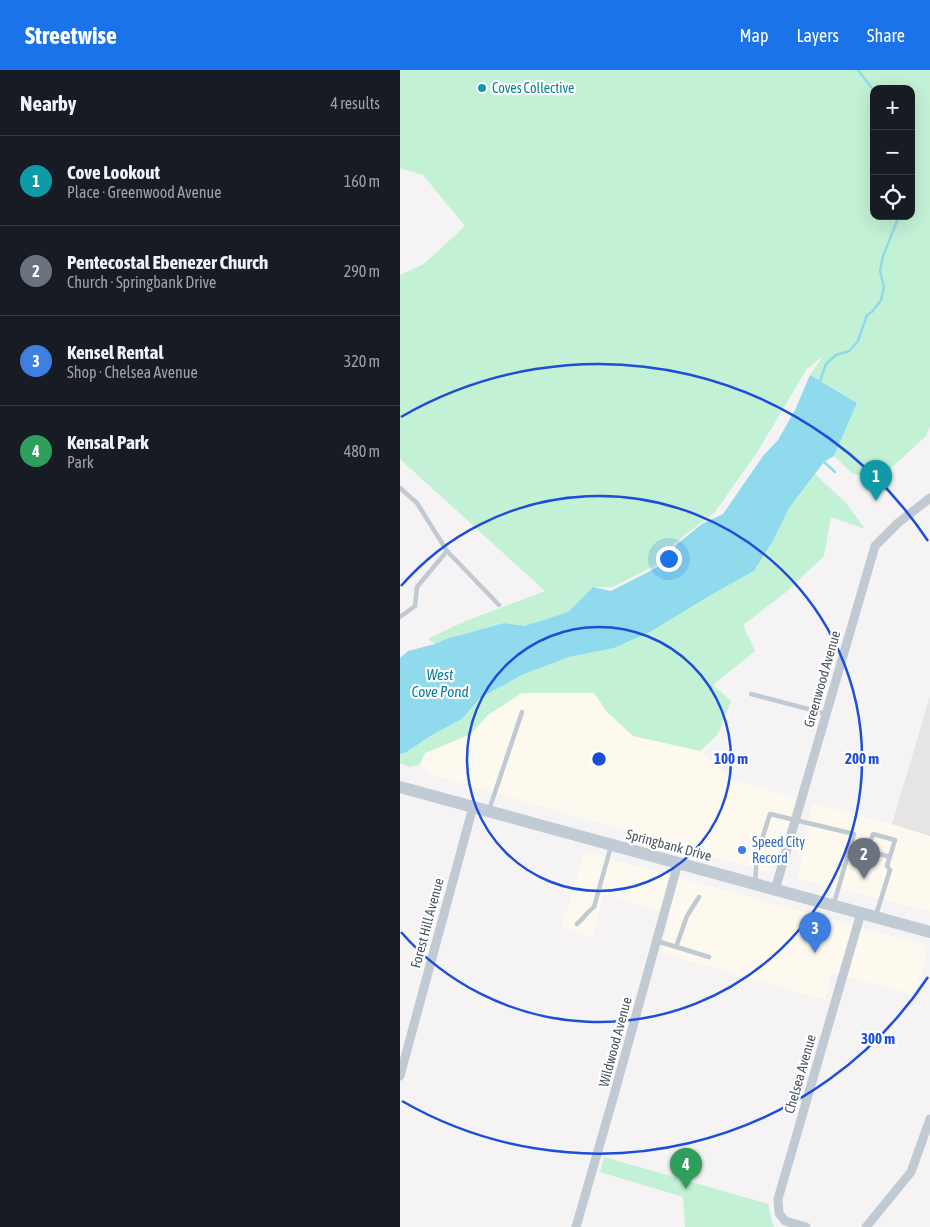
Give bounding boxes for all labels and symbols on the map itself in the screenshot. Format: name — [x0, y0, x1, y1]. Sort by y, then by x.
place label: Coves Collective — [492, 80, 574, 96]
marker: Coves Collective — [476, 82, 488, 94]
pin: 1 — [860, 460, 892, 501]
your location — [656, 546, 682, 572]
street label: Greenwood Avenue — [801, 629, 843, 729]
water label: West Cove Pond — [411, 666, 469, 700]
centre of rings — [590, 750, 608, 768]
text: 100 m — [714, 750, 748, 767]
text: 200 m — [845, 750, 879, 767]
street label: Springbank Drive — [624, 826, 714, 864]
place label: Speed City Record — [752, 834, 805, 866]
pin: 2 — [848, 838, 880, 879]
marker: Speed City Record — [736, 844, 748, 856]
street label: Forest Hill Avenue — [407, 876, 447, 970]
pin: 3 — [799, 912, 831, 953]
street label: Wildwood Avenue — [595, 995, 635, 1089]
text: 300 m — [861, 1030, 895, 1047]
street label: Chelsea Avenue — [781, 1033, 819, 1115]
pin: 4 — [670, 1148, 702, 1189]

